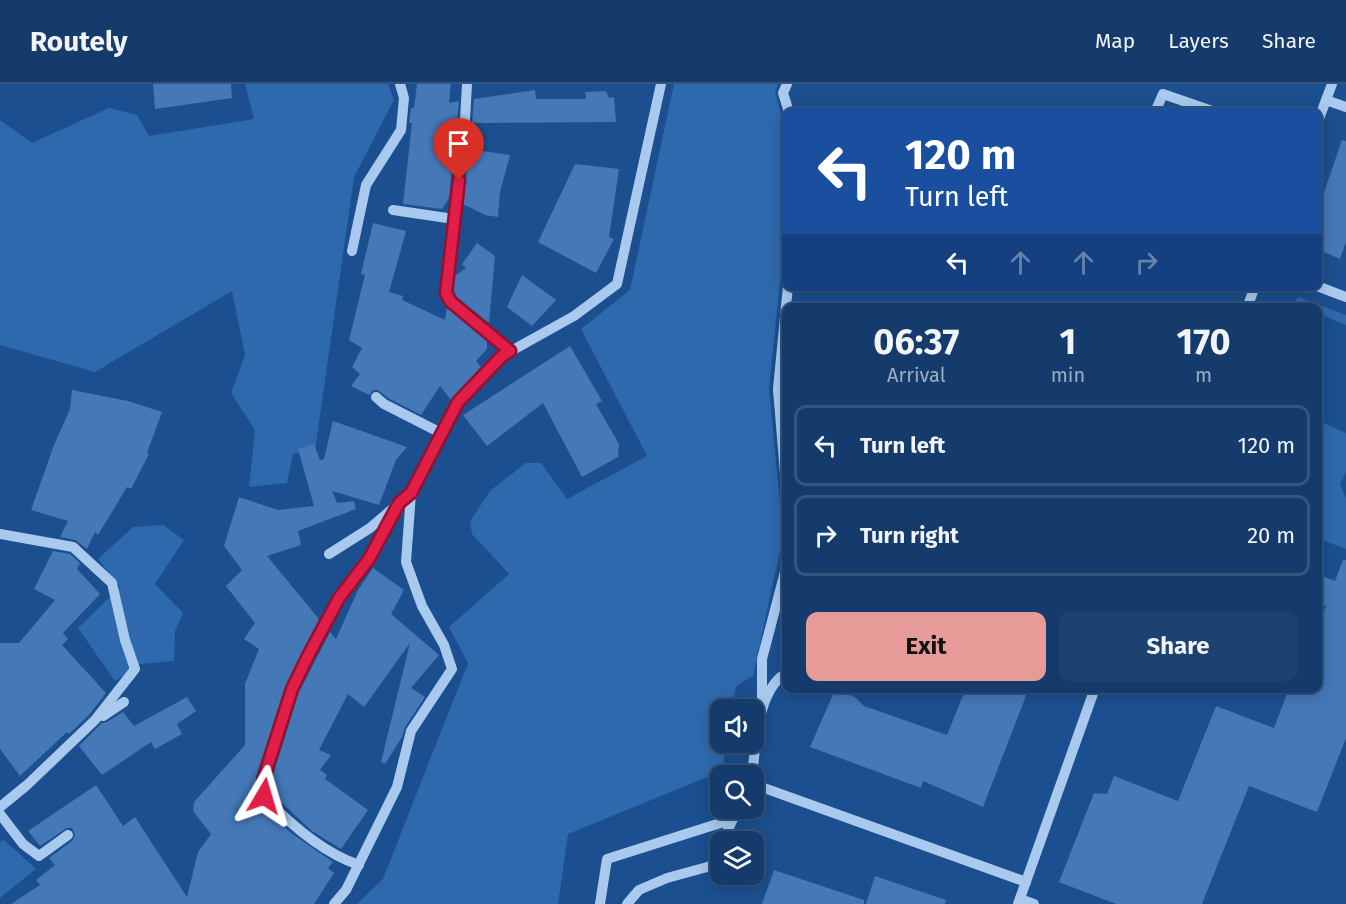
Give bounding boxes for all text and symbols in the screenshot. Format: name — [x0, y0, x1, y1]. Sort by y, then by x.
text: Routely — [30, 25, 128, 58]
text: Map — [1095, 28, 1135, 54]
text: Layers — [1168, 28, 1229, 54]
text: Share — [1262, 28, 1316, 54]
pin — [433, 118, 484, 180]
icon: arrive — [442, 127, 475, 160]
text: 120 m — [905, 130, 1016, 180]
icon: left — [806, 132, 884, 210]
text: Turn left — [905, 181, 1008, 213]
icon: left — [941, 246, 974, 279]
icon: ahead — [1004, 246, 1037, 279]
icon: ahead — [1067, 246, 1100, 279]
icon: right — [1130, 246, 1163, 279]
text: 06:37 — [873, 320, 959, 364]
text: 1 — [1060, 320, 1076, 364]
text: 170 — [1176, 320, 1231, 364]
text: Arrival — [887, 363, 946, 387]
text: min — [1051, 363, 1085, 387]
text: m — [1195, 363, 1212, 387]
icon: left — [809, 429, 842, 462]
text: Turn left — [860, 432, 945, 459]
text: 120 m — [1238, 432, 1295, 459]
icon: right — [809, 519, 842, 552]
text: Turn right — [860, 522, 959, 549]
text: 20 m — [1247, 522, 1295, 549]
button: Exit — [806, 612, 1046, 681]
button: Share — [1058, 612, 1298, 681]
map controls — [710, 699, 764, 885]
button: sound — [710, 699, 764, 753]
position arrow — [232, 764, 296, 828]
button: search — [710, 765, 764, 819]
button: layers — [710, 831, 764, 885]

